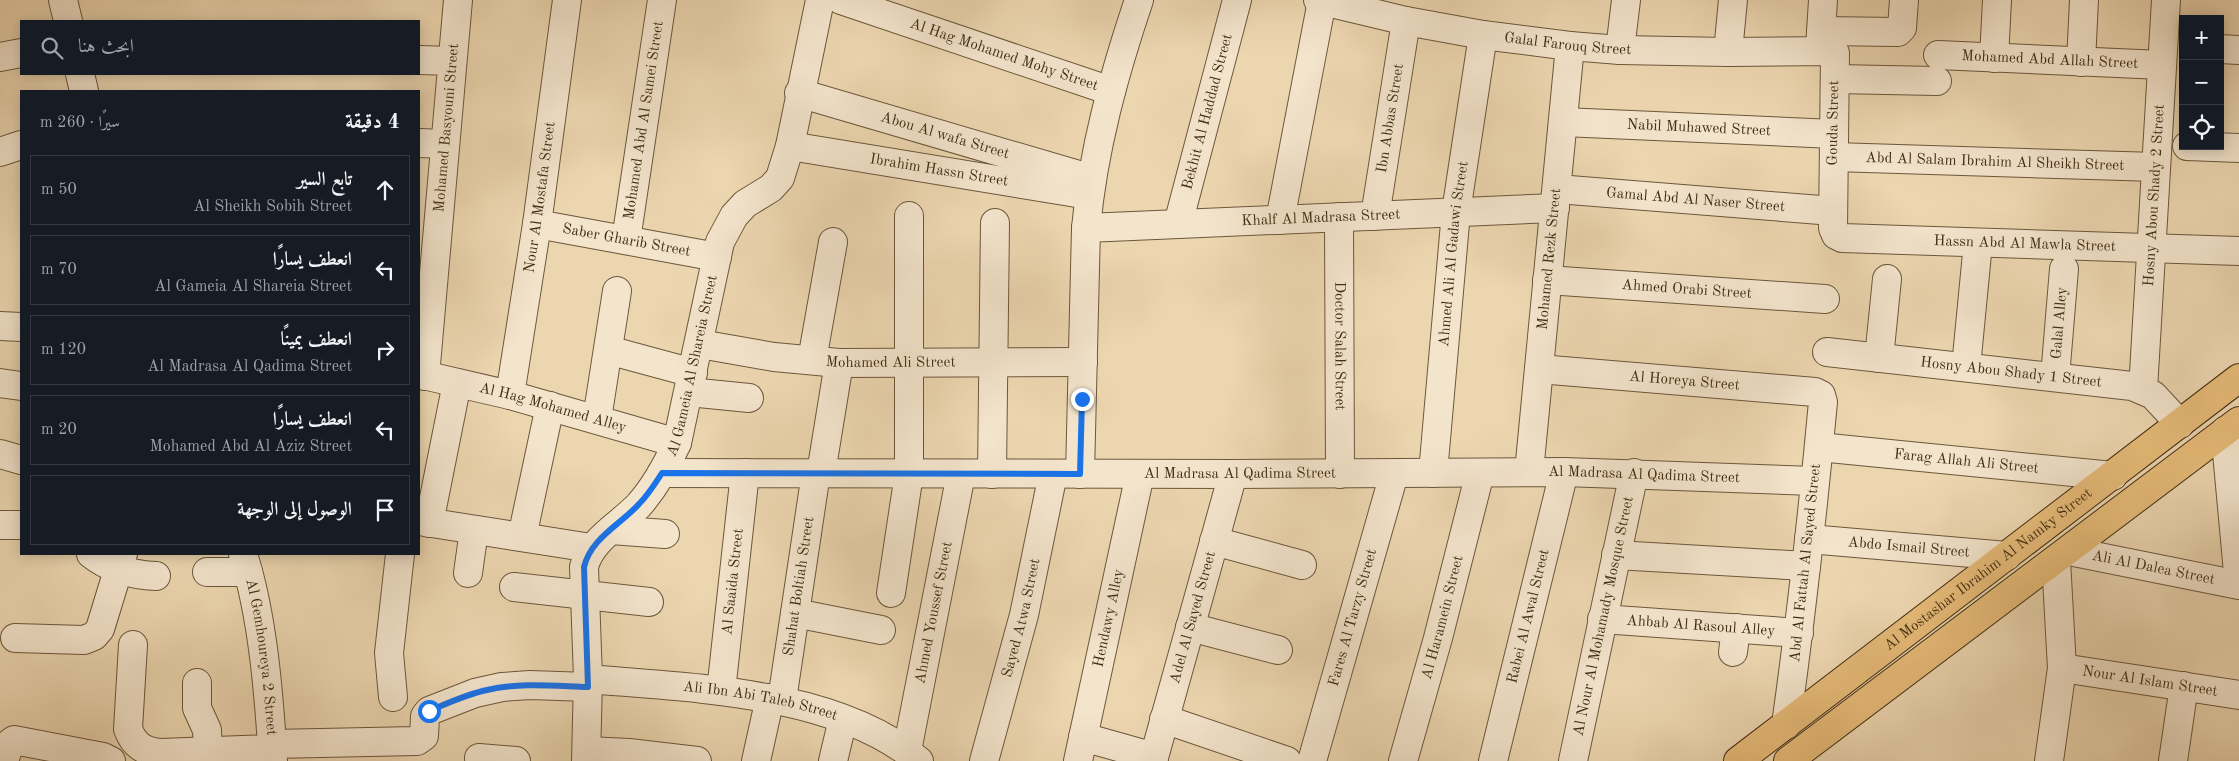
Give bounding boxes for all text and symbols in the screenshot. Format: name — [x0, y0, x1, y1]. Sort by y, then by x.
map controls — [2179, 15, 2224, 150]
button: + — [2179, 15, 2224, 60]
street label: Al Hag Mohamed Mohy Street — [908, 16, 1100, 94]
search box — [20, 20, 420, 75]
street label: Mohamed Abd Al Samei Street — [622, 20, 666, 221]
street label: Galal Farouq Street — [1503, 30, 1631, 58]
street label: Bekhit Al Haddad Street — [1180, 32, 1235, 191]
icon: search — [38, 34, 66, 62]
text: ابحث هنا — [78, 38, 134, 57]
street label: Mohamed Basyouni Street — [432, 43, 462, 213]
street label: Mohamed Abd Allah Street — [1961, 49, 2139, 71]
button: − — [2179, 60, 2224, 105]
street label: Ibn Abbas Street — [1374, 62, 1407, 174]
street label: Gouda Street — [1826, 80, 1842, 166]
street label: Hosny Abou Shady 2 Street — [2142, 104, 2167, 287]
button: locate — [2179, 105, 2224, 150]
street label: Abou Al wafa Street — [879, 110, 1011, 162]
text: 4 دقيقة — [345, 112, 400, 133]
text: سيرًا · 260 m — [40, 115, 120, 131]
street label: Nabil Muhawed Street — [1626, 117, 1771, 139]
street label: Nour Al Mostafa Street — [522, 121, 558, 274]
street label: Abd Al Salam Ibrahim Al Sheikh Street — [1865, 150, 2125, 174]
street label: Ibrahim Hassn Street — [869, 152, 1009, 189]
street label: Ahmed Ali Al Gadawi Street — [1437, 160, 1471, 348]
text: تابع السير — [297, 171, 352, 190]
icon: ahead — [371, 176, 399, 204]
text: 50 m — [41, 182, 77, 198]
street label: Gamal Abd Al Naser Street — [1606, 185, 1786, 215]
street label: Mohamed Rezk Street — [1535, 187, 1564, 331]
text: Al Sheikh Sobih Street — [193, 199, 352, 215]
street label: Khalf Al Madrasa Street — [1241, 207, 1401, 229]
street label: Saber Gharib Street — [561, 221, 692, 260]
street label: Hassn Abd Al Mawla Street — [1933, 234, 2116, 254]
text: انعطف يسارًا — [273, 251, 352, 270]
icon: left — [371, 256, 399, 284]
text: 70 m — [41, 262, 77, 278]
street label: Al Gameia Al Shareia Street — [664, 274, 720, 459]
street label: Ahmed Orabi Street — [1621, 278, 1752, 301]
text: Al Gameia Al Shareia Street — [154, 279, 352, 295]
street label: Doctor Salah Street — [1332, 281, 1347, 411]
street label: Galal Alley — [2049, 286, 2070, 360]
text: انعطف يمينًا — [280, 331, 352, 350]
icon: right — [371, 336, 399, 364]
text: 120 m — [41, 342, 86, 358]
street label: Mohamed Ali Street — [825, 354, 956, 371]
street label: Hosny Abou Shady 1 Street — [1919, 355, 2102, 390]
text: Al Madrasa Al Qadima Street — [147, 359, 352, 375]
street label: Al Horeya Street — [1629, 369, 1740, 393]
street label: Al Hag Mohamed Alley — [478, 381, 628, 436]
route end — [1071, 388, 1094, 411]
text: انعطف يسارًا — [273, 411, 352, 430]
icon: left — [371, 416, 399, 444]
text: 20 m — [41, 422, 77, 438]
text: Mohamed Abd Al Aziz Street — [149, 439, 352, 455]
street label: Farag Allah Ali Street — [1893, 447, 2039, 476]
street label: Abd Al Fattah Al Sayed Street — [1788, 463, 1824, 663]
street label: Al Madrasa Al Qadima Street — [1548, 464, 1740, 486]
street label: Al Madrasa Al Qadima Street — [1144, 466, 1336, 482]
street label: Al Mostashar Ibrahim Al Namky Street — [1881, 486, 2095, 654]
street label: Al Nour Al Mohamady Mosque Street — [1571, 495, 1636, 738]
icon: arrive — [371, 496, 399, 524]
text: الوصول إلى الوجهة — [237, 501, 352, 520]
street label: Shahat Boltiah Street — [781, 516, 817, 657]
street label: Al Saaida Street — [720, 528, 746, 636]
street label: Abdo Ismail Street — [1847, 535, 1970, 560]
street label: Ahmed Youssef Street — [913, 540, 955, 685]
street label: Fares Al Tarzy Street — [1326, 547, 1380, 688]
street label: Rabei Al Awal Street — [1505, 548, 1552, 685]
street label: Ali Al Dalea Street — [2091, 548, 2216, 587]
street label: Adel Al Sayed Street — [1167, 550, 1219, 685]
street label: Al Haramein Street — [1419, 554, 1466, 681]
street label: Sayed Atwa Street — [1000, 557, 1043, 679]
street label: Hendawy Alley — [1091, 568, 1127, 669]
street label: Al Gemhoureya 2 Street — [243, 577, 279, 736]
street label: Ahbab Al Rasoul Alley — [1626, 613, 1776, 639]
street label: Nour Al Islam Street — [2081, 664, 2219, 699]
street label: Ali Ibn Abi Taleb Street — [682, 679, 840, 723]
route start — [418, 700, 441, 723]

